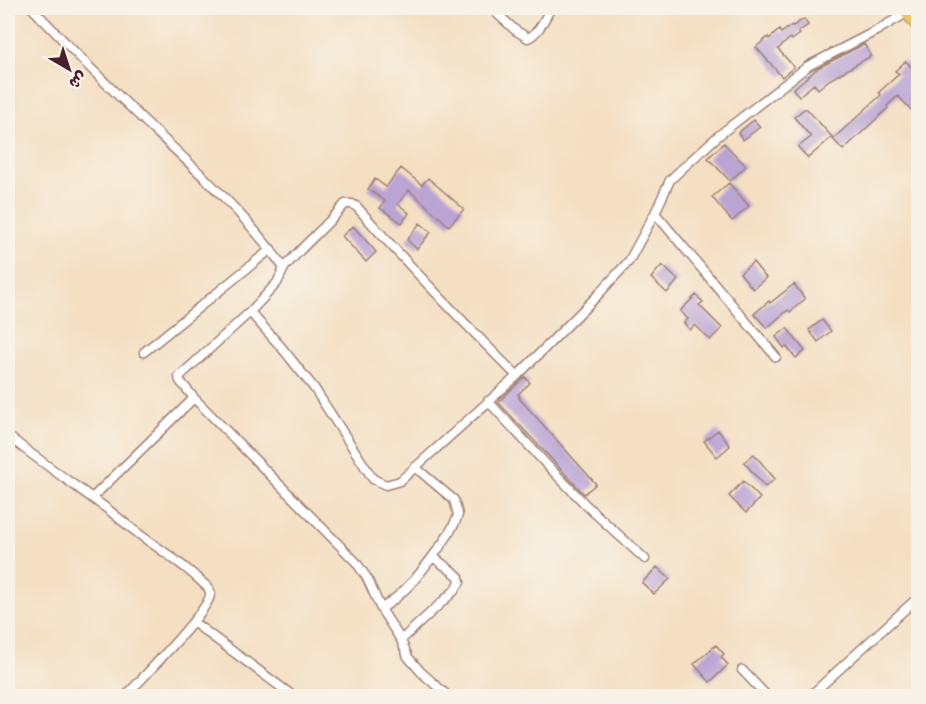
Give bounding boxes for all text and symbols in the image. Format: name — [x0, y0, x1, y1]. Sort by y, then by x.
north arrow — [39, 39, 99, 99]
text: ش — [65, 67, 92, 94]

